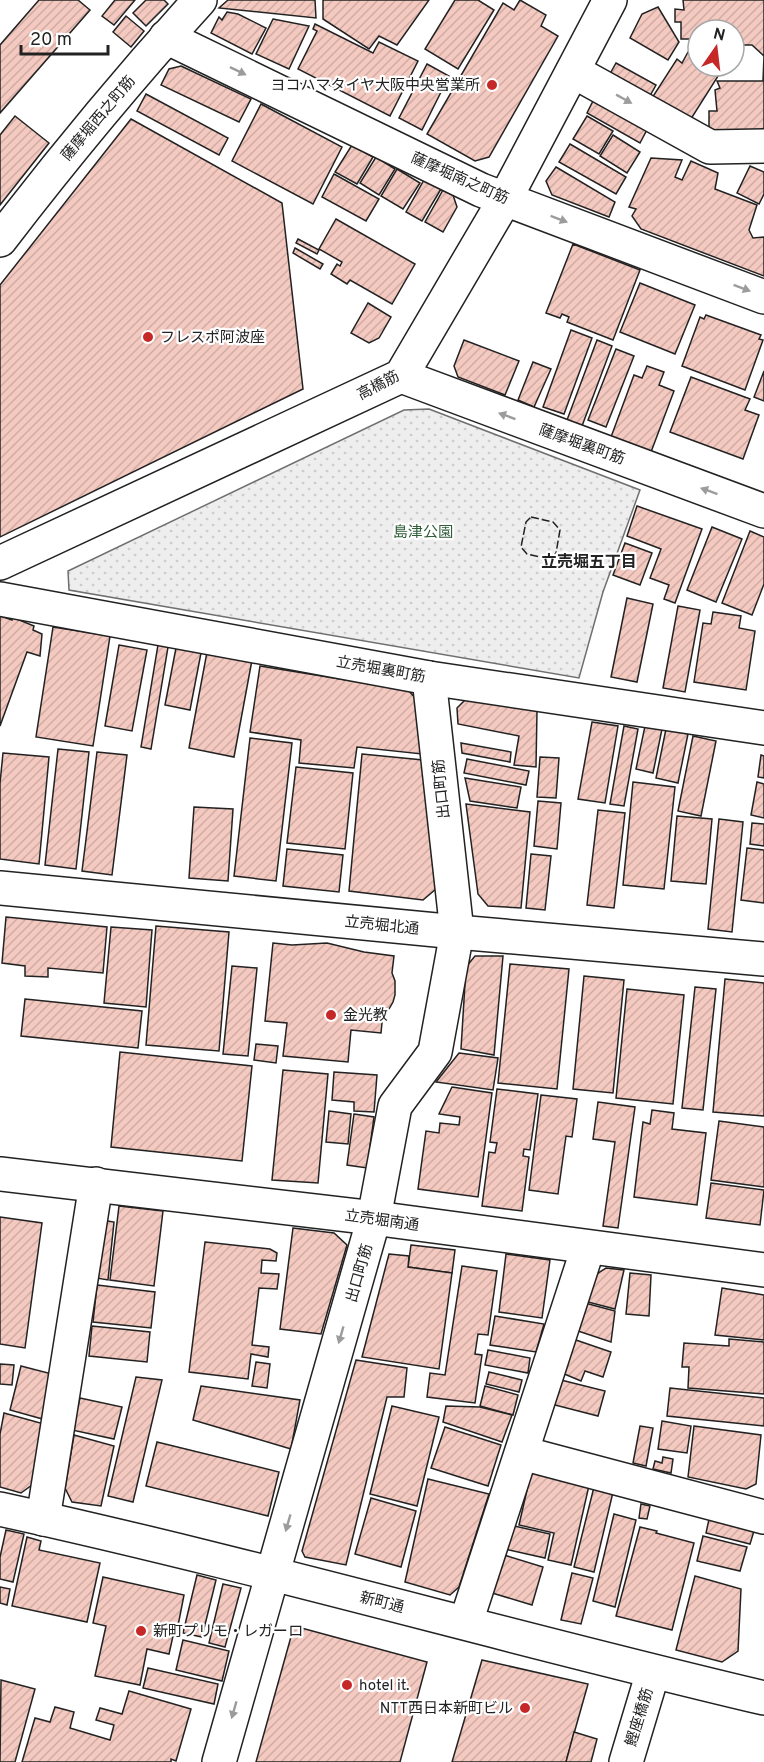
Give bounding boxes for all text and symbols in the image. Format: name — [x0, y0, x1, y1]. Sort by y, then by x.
scale bar — [21, 18, 108, 56]
north arrow — [686, 18, 746, 78]
text: N — [711, 24, 727, 46]
text: 20 m — [30, 29, 72, 52]
one-way arrow — [229, 67, 246, 76]
street label: 薩摩堀西之町筋 — [58, 73, 140, 165]
place label: ヨコハマタイヤ大阪中央営業所 — [270, 77, 480, 96]
marker: ヨコハマタイヤ大阪中央営業所 — [485, 78, 499, 92]
one-way arrow — [616, 94, 633, 104]
street label: 薩摩堀南之町筋 — [408, 149, 511, 209]
one-way arrow — [551, 214, 569, 224]
one-way arrow — [733, 283, 751, 293]
place label: フレスポ阿波座 — [160, 329, 265, 348]
marker: フレスポ阿波座 — [141, 330, 155, 344]
street label: 高橋筋 — [354, 367, 403, 405]
one-way arrow — [498, 410, 516, 420]
street label: 薩摩堀裏町筋 — [536, 421, 627, 470]
one-way arrow — [700, 486, 718, 495]
park label: 島津公園 — [393, 524, 453, 543]
district label: 立売堀五丁目 — [541, 553, 637, 573]
street label: 立売堀裏町筋 — [335, 653, 427, 688]
street label: 出口町筋 — [430, 758, 455, 820]
street label: 立売堀北通 — [344, 912, 420, 940]
place label: 金光教 — [343, 1007, 388, 1026]
marker: 金光教 — [324, 1008, 338, 1022]
street label: 立売堀南通 — [343, 1207, 420, 1236]
street label: 出口町筋 — [343, 1242, 378, 1305]
one-way arrow — [336, 1326, 345, 1344]
one-way arrow — [283, 1514, 292, 1532]
street label: 新町通 — [357, 1589, 406, 1618]
place label: 新町プリモ・レガーロ — [153, 1623, 303, 1642]
marker: 新町プリモ・レガーロ — [134, 1624, 148, 1638]
place label: hotel it. — [359, 1677, 410, 1696]
marker: hotel it. — [340, 1678, 354, 1692]
street label: 鰹座橋筋 — [623, 1686, 658, 1749]
place label: NTT西日本新町ビル — [380, 1700, 513, 1719]
one-way arrow — [229, 1701, 238, 1719]
marker: NTT西日本新町ビル — [518, 1701, 532, 1715]

